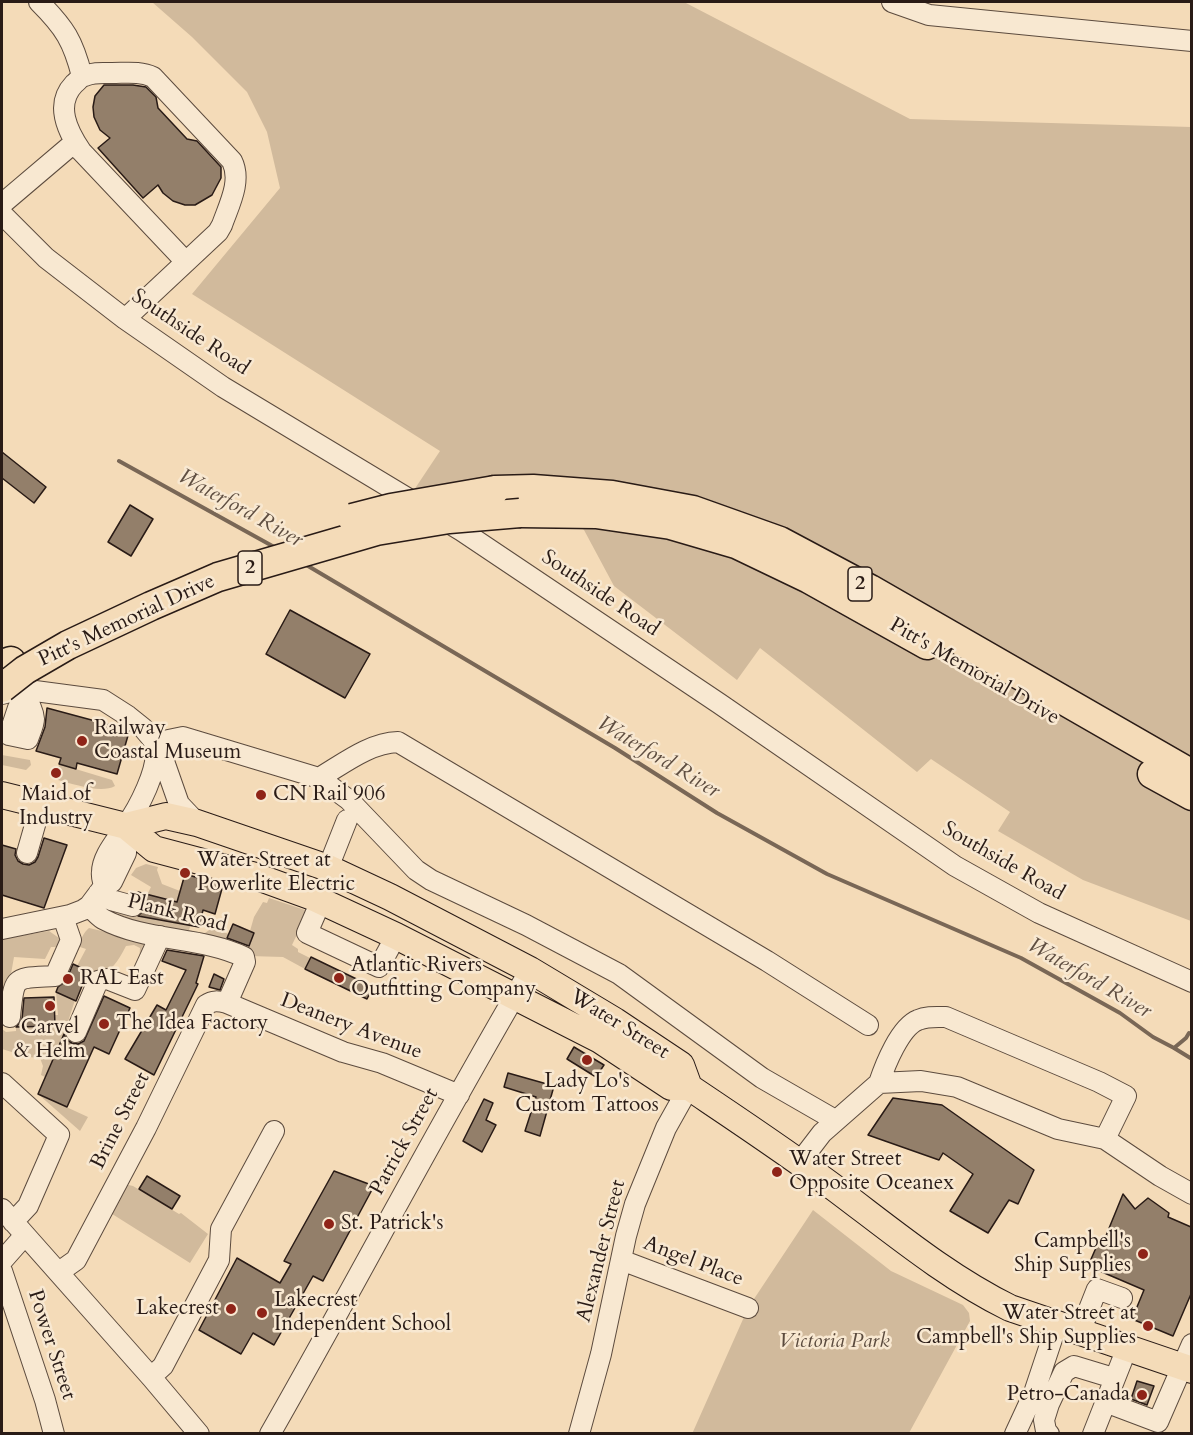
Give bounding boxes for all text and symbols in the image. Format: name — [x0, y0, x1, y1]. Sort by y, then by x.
street label: Southside Road — [126, 284, 254, 382]
water label: Waterford River — [173, 464, 307, 554]
street label: Southside Road — [536, 545, 664, 643]
road number: 2 — [238, 551, 262, 585]
road number: 2 — [848, 567, 872, 601]
street label: Pitt's Memorial Drive — [35, 569, 219, 673]
street label: Pitt's Memorial Drive — [885, 613, 1063, 731]
water label: Waterford River — [592, 711, 724, 805]
place label: Railway Coastal Museum — [94, 716, 241, 766]
marker: Railway Coastal Museum — [75, 734, 89, 748]
marker: Maid of Industry — [49, 766, 63, 780]
place label: Maid of Industry — [19, 782, 93, 832]
place label: CN Rail 906 — [273, 782, 385, 808]
marker: CN Rail 906 — [254, 788, 268, 802]
street label: Southside Road — [937, 817, 1069, 907]
place label: Water Street at Powerlite Electric — [197, 848, 355, 898]
marker: Water Street at Powerlite Electric — [178, 866, 192, 880]
street label: Plank Road — [125, 889, 229, 939]
water label: Waterford River — [1022, 933, 1156, 1025]
place label: Atlantic Rivers Outfitting Company — [351, 953, 536, 1003]
place label: RAL East — [80, 966, 164, 992]
marker: Atlantic Rivers Outfitting Company — [332, 971, 346, 985]
marker: RAL East — [61, 972, 75, 986]
street label: Water Street — [565, 985, 673, 1065]
street label: Deanery Avenue — [277, 988, 425, 1066]
marker: Carvel & Helm — [43, 999, 57, 1013]
place label: The Idea Factory — [116, 1011, 268, 1037]
place label: Carvel & Helm — [14, 1015, 86, 1065]
marker: The Idea Factory — [97, 1017, 111, 1031]
marker: Lady Lo's Custom Tattoos — [580, 1053, 594, 1067]
street label: Brine Street — [86, 1068, 156, 1174]
place label: Lady Lo's Custom Tattoos — [515, 1069, 659, 1119]
street label: Patrick Street — [365, 1084, 445, 1200]
place label: Water Street Opposite Oceanex — [789, 1147, 954, 1197]
marker: Water Street Opposite Oceanex — [770, 1165, 784, 1179]
street label: Alexander Street — [572, 1177, 632, 1325]
place label: St. Patrick's — [341, 1211, 443, 1237]
marker: St. Patrick's — [322, 1217, 336, 1231]
place label: Campbell's Ship Supplies — [1014, 1229, 1131, 1279]
street label: Angel Place — [639, 1231, 747, 1293]
marker: Campbell's Ship Supplies — [1136, 1247, 1150, 1261]
street label: Power Street — [21, 1287, 81, 1403]
place label: Lakecrest Independent School — [274, 1288, 451, 1338]
place label: Lakecrest — [136, 1296, 219, 1322]
place label: Water Street at Campbell's Ship Supplies — [916, 1301, 1136, 1351]
marker: Lakecrest — [224, 1302, 238, 1316]
marker: Lakecrest Independent School — [255, 1306, 269, 1320]
marker: Water Street at Campbell's Ship Supplies — [1141, 1319, 1155, 1333]
park label: Victoria Park — [778, 1329, 890, 1355]
place label: Petro-Canada — [1007, 1382, 1130, 1408]
marker: Petro-Canada — [1135, 1388, 1149, 1402]

